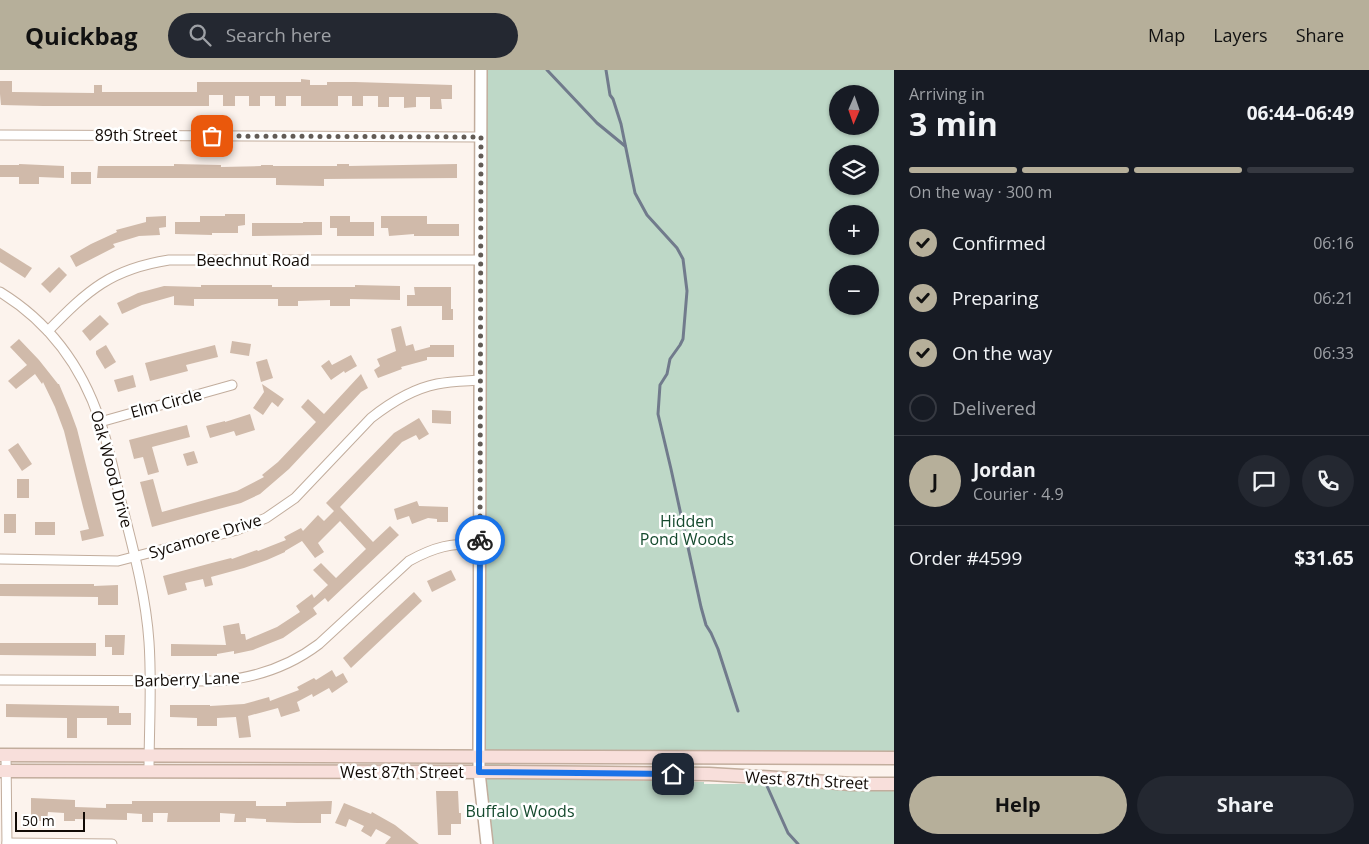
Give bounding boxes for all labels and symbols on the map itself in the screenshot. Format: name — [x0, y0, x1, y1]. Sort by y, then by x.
north arrow — [829, 85, 879, 135]
pin — [191, 115, 233, 157]
street label: 89th Street — [95, 124, 178, 146]
street label: Beechnut Road — [196, 249, 310, 271]
street label: Elm Circle — [128, 383, 204, 423]
street label: Oak Wood Drive — [86, 408, 138, 530]
street label: Sycamore Drive — [146, 508, 264, 564]
park label: Hidden Pond Woods — [640, 510, 734, 550]
courier — [455, 515, 505, 565]
street label: Barberry Lane — [134, 666, 240, 692]
pin — [652, 753, 694, 795]
street label: West 87th Street — [340, 761, 464, 783]
street label: West 87th Street — [745, 766, 870, 794]
park label: Buffalo Woods — [465, 800, 575, 822]
scale bar — [15, 809, 85, 832]

